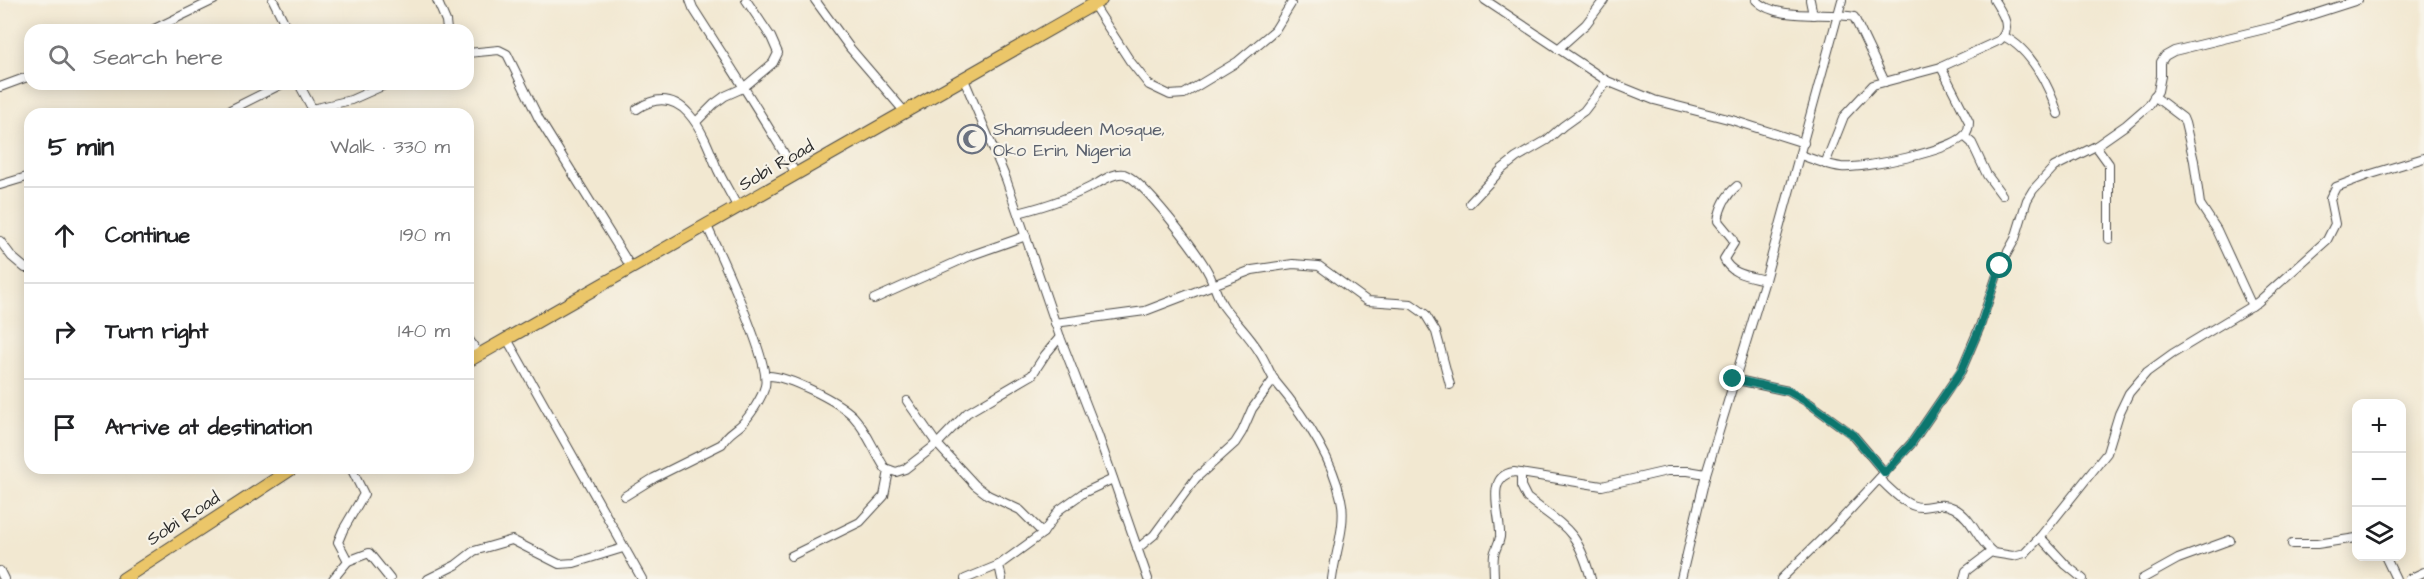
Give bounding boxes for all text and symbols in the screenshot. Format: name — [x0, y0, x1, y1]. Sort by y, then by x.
search box — [24, 24, 474, 90]
icon: search — [45, 41, 78, 74]
text: Search here — [93, 42, 223, 73]
place label: Shamsudeen Mosque, Oko Erin, Nigeria — [993, 117, 1165, 164]
mosque icon: Shamsudeen Mosque, Oko Erin, Nigeria — [956, 123, 988, 155]
text: 5 min — [48, 129, 114, 165]
text: Walk · 330 m — [330, 133, 450, 161]
street label: Sobi Road — [734, 134, 818, 197]
icon: ahead — [48, 219, 81, 252]
text: Continue — [105, 220, 190, 251]
text: 190 m — [400, 221, 450, 249]
route start — [1986, 252, 2012, 278]
icon: right — [48, 315, 81, 348]
text: Turn right — [105, 316, 208, 347]
text: 140 m — [398, 317, 450, 345]
route end — [1719, 365, 1745, 391]
map controls — [2352, 399, 2406, 561]
button: + — [2352, 399, 2406, 453]
icon: arrive — [48, 411, 81, 444]
text: Arrive at destination — [105, 412, 312, 443]
button: − — [2352, 453, 2406, 507]
street label: Sobi Road — [142, 485, 225, 552]
button: layers — [2352, 507, 2406, 561]

